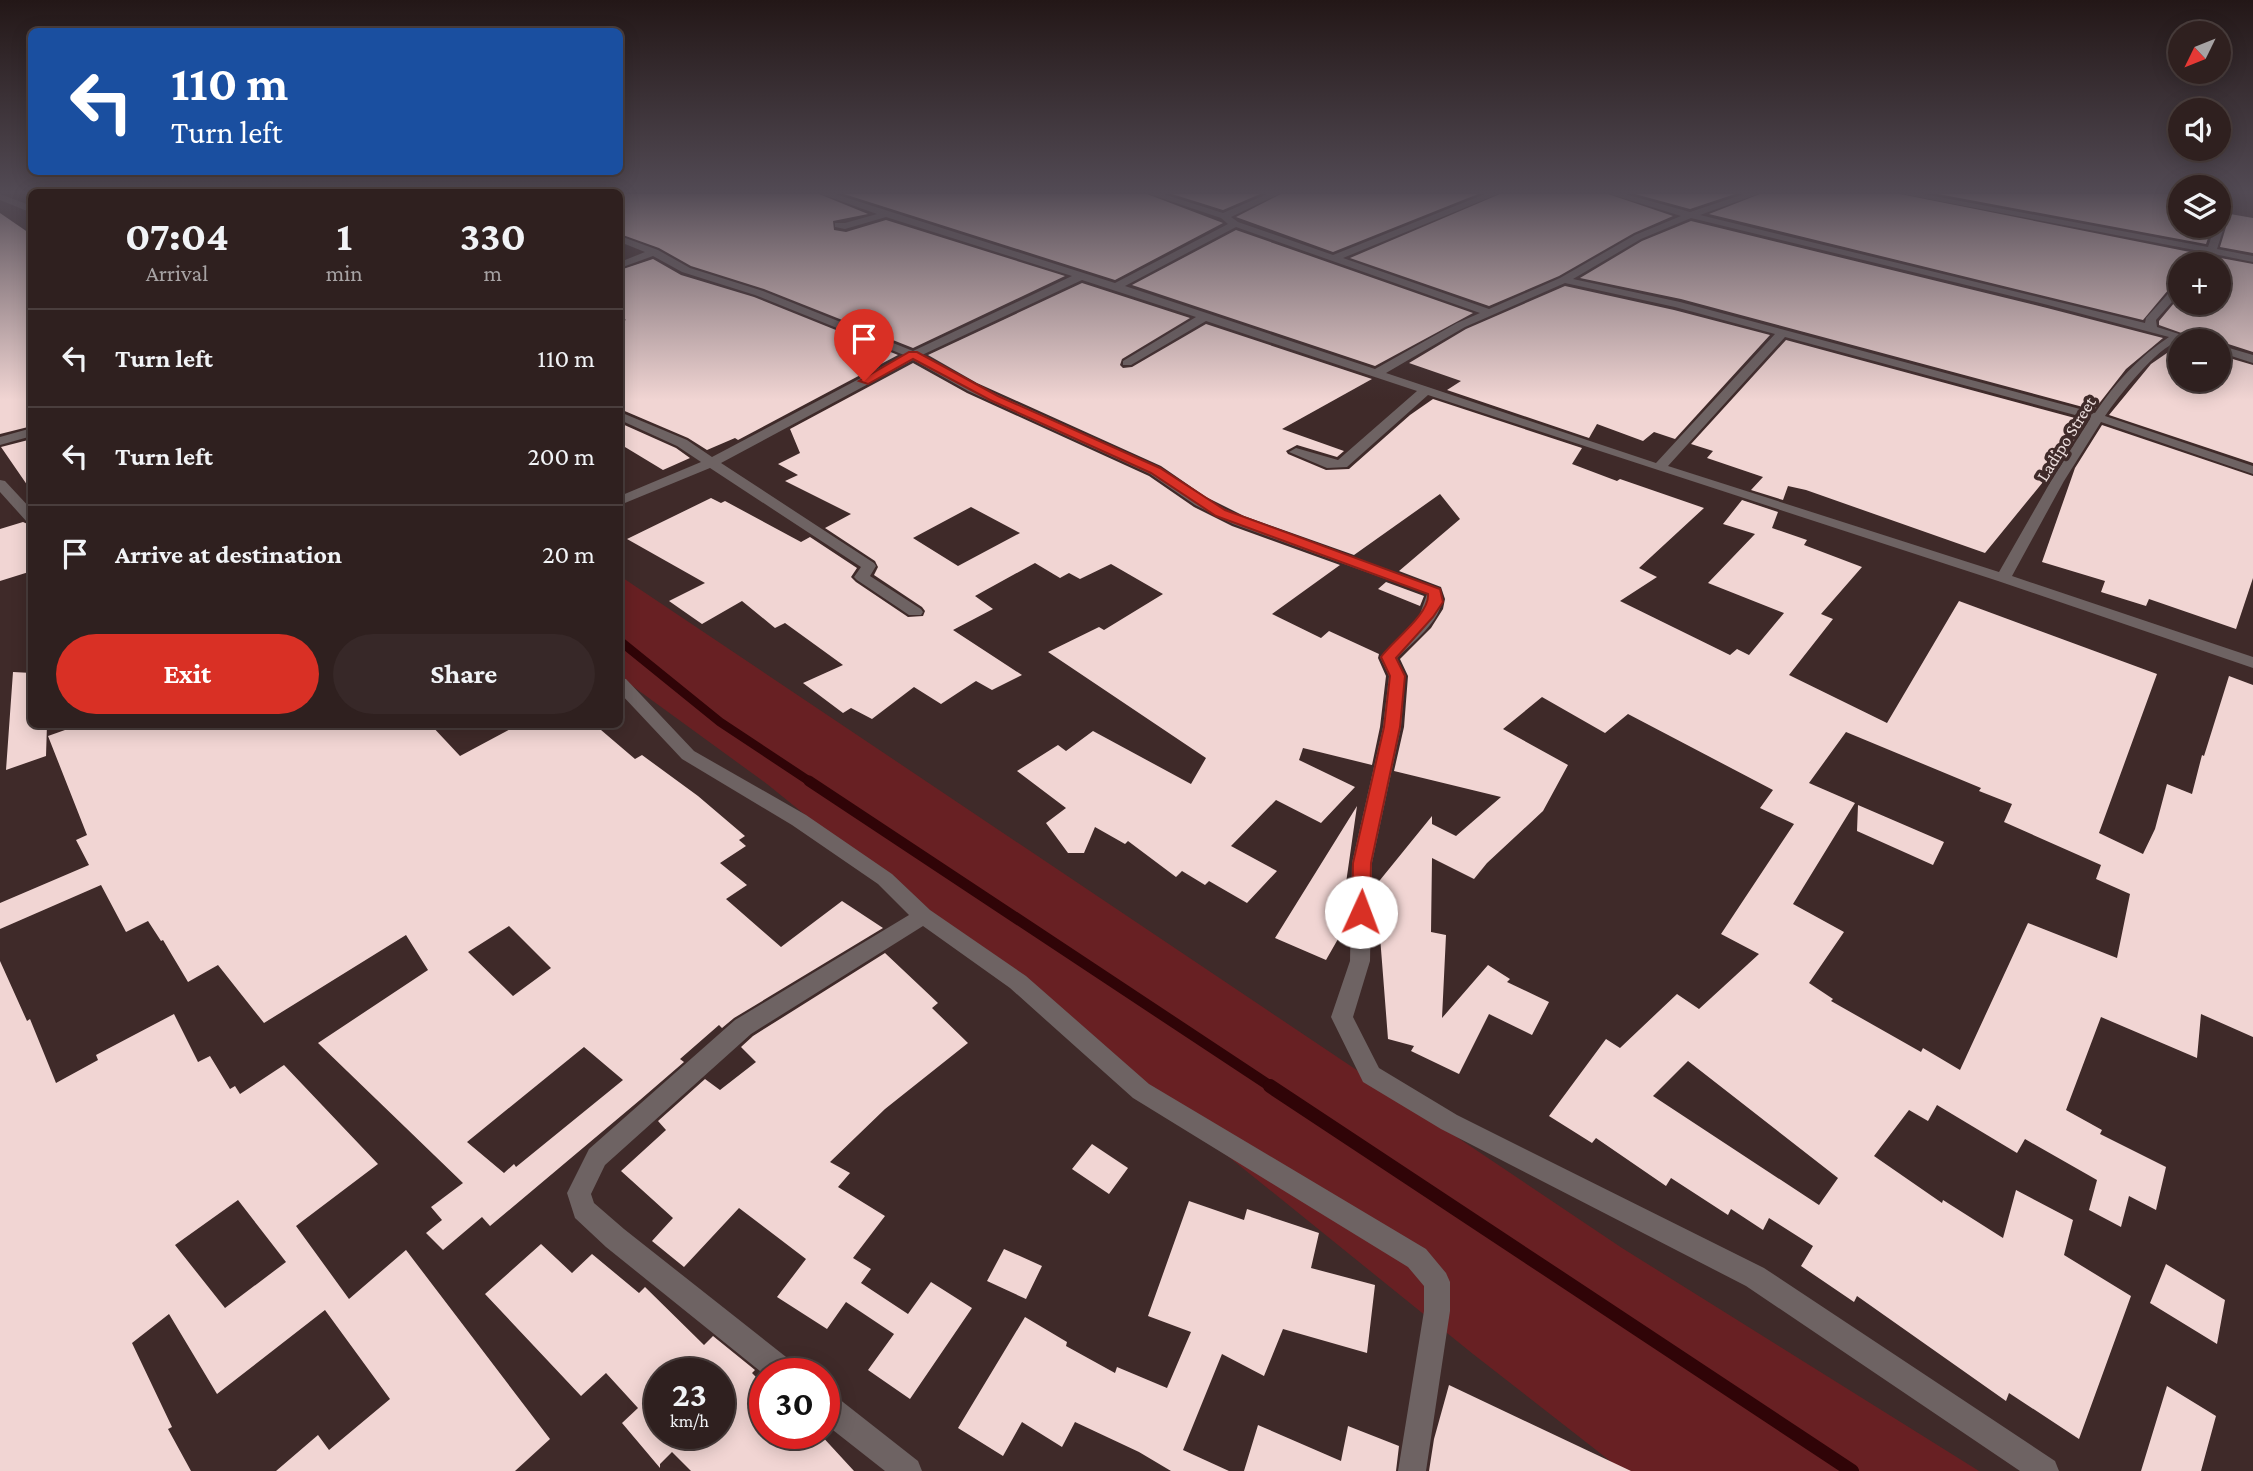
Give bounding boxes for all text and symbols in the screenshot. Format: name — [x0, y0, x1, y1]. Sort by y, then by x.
north arrow — [2168, 21, 2231, 84]
map controls — [2168, 21, 2231, 392]
icon: left — [56, 56, 147, 147]
text: 110 m — [171, 56, 288, 111]
button: sound — [2168, 98, 2231, 161]
text: Turn left — [171, 114, 282, 150]
button: layers — [2168, 175, 2231, 238]
text: 07:04 — [125, 212, 229, 259]
text: 1 — [336, 212, 352, 259]
text: 330 — [460, 212, 526, 259]
button: + — [2168, 252, 2231, 315]
text: Arrival — [146, 260, 208, 286]
text: min — [326, 260, 363, 286]
text: m — [484, 260, 502, 286]
pin — [834, 309, 894, 381]
icon: arrive — [845, 320, 883, 358]
button: − — [2168, 329, 2231, 392]
icon: left — [56, 339, 94, 377]
text: Turn left — [115, 344, 213, 373]
text: 110 m — [537, 344, 595, 373]
street label: Ladipo Street — [2032, 392, 2100, 485]
icon: left — [56, 437, 94, 475]
text: Turn left — [115, 442, 213, 471]
text: 200 m — [527, 442, 595, 471]
icon: arrive — [56, 535, 94, 573]
text: Arrive at destination — [115, 540, 342, 569]
text: 20 m — [542, 540, 595, 569]
button: Exit — [56, 634, 319, 714]
button: Share — [333, 634, 595, 714]
position arrow — [1324, 875, 1398, 949]
speed limit sign: 30 — [749, 1358, 840, 1449]
text: 23 — [672, 1375, 707, 1414]
text: km/h — [670, 1411, 709, 1431]

